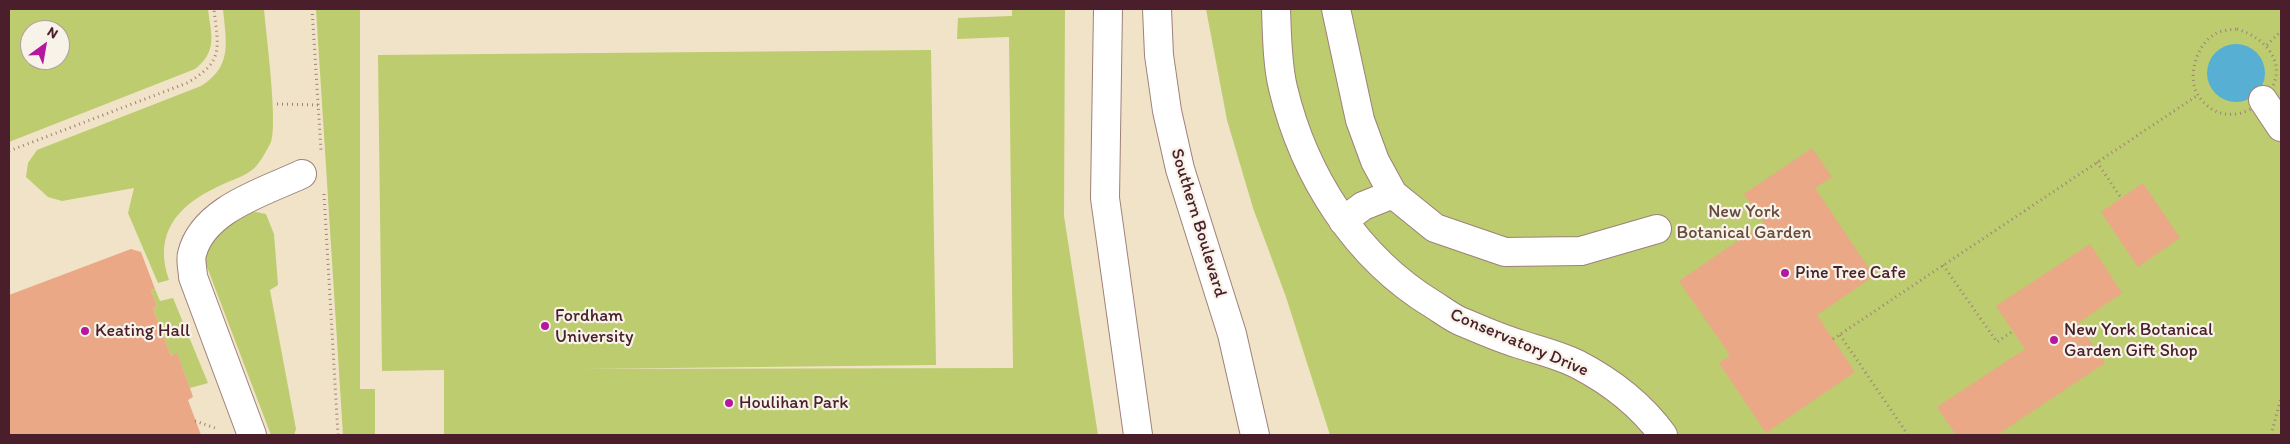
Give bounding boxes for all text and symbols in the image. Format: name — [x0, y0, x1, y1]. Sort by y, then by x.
north arrow — [20, 20, 70, 70]
text: N — [44, 23, 61, 42]
street label: Southern Boulevard — [1165, 146, 1231, 300]
park label: New York Botanical Garden — [1677, 201, 1811, 243]
place label: Pine Tree Cafe — [1795, 262, 1906, 284]
marker: Pine Tree Cafe — [1779, 267, 1791, 279]
street label: Conservatory Drive — [1446, 304, 1592, 382]
place label: Fordham University — [555, 305, 634, 348]
place label: New York Botanical Garden Gift Shop — [2064, 319, 2213, 362]
place label: Keating Hall — [95, 320, 190, 342]
marker: Fordham University — [539, 320, 551, 332]
marker: Keating Hall — [79, 325, 91, 337]
marker: New York Botanical Garden Gift Shop — [2048, 334, 2060, 346]
place label: Houlihan Park — [739, 392, 848, 414]
marker: Houlihan Park — [723, 397, 735, 409]

